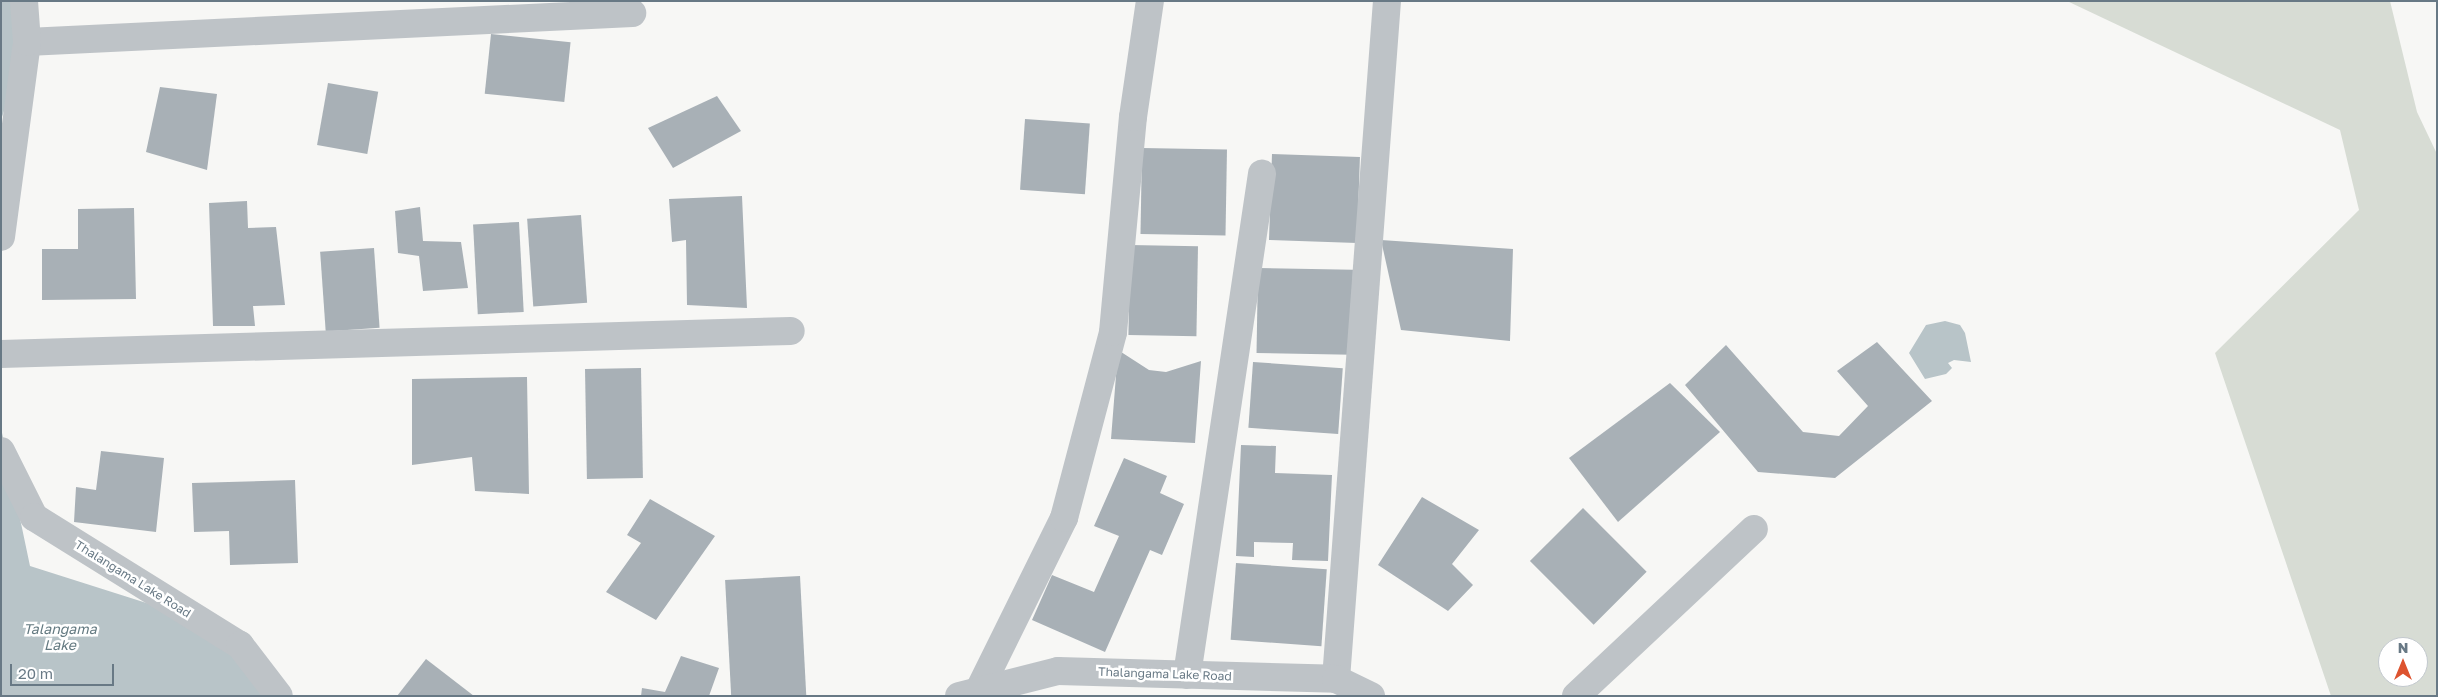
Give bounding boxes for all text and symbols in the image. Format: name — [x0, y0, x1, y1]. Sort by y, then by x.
street label: Thalangama Lake Road — [72, 537, 194, 621]
water label: Talangama Lake — [23, 621, 97, 654]
north arrow — [2378, 637, 2428, 687]
text: N — [2398, 639, 2408, 656]
scale bar — [12, 654, 116, 686]
text: 20 m — [18, 664, 53, 682]
street label: Thalangama Lake Road — [1098, 664, 1232, 684]

